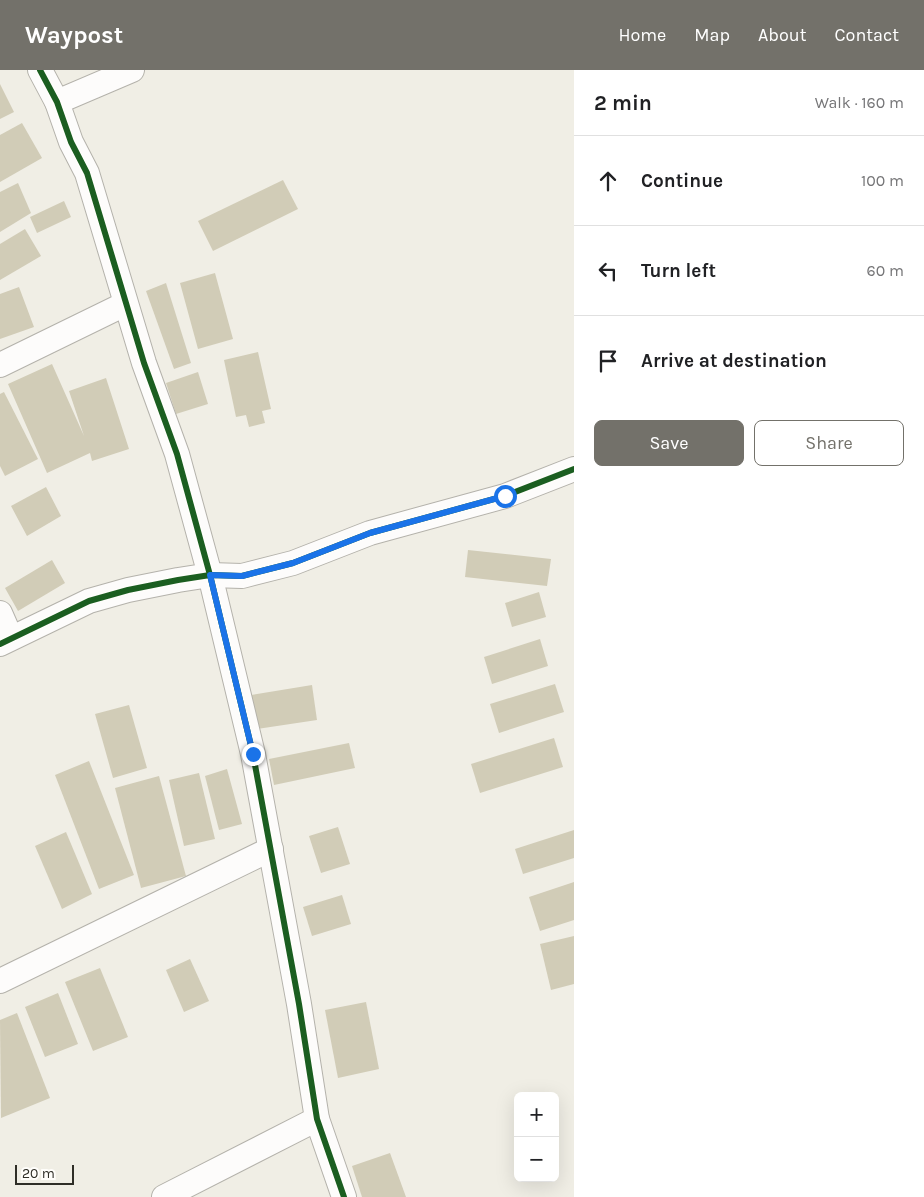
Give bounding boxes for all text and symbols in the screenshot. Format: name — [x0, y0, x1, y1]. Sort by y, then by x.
text: Waypost — [25, 21, 123, 49]
text: Home — [618, 24, 666, 46]
text: Map — [694, 24, 730, 46]
text: About — [758, 24, 807, 46]
text: Contact — [835, 24, 899, 46]
text: 2 min — [594, 91, 652, 115]
text: Walk · 160 m — [815, 93, 904, 112]
icon: ahead — [594, 167, 622, 195]
text: Continue — [641, 170, 723, 192]
text: 100 m — [861, 171, 904, 190]
icon: left — [594, 257, 622, 285]
text: Turn left — [641, 260, 716, 282]
text: 60 m — [867, 261, 904, 280]
icon: arrive — [594, 347, 622, 375]
text: Arrive at destination — [641, 350, 827, 372]
button: Save — [594, 420, 744, 466]
button: Share — [754, 420, 904, 466]
route start — [494, 485, 517, 508]
route end — [242, 743, 265, 766]
map controls — [514, 1092, 559, 1182]
button: + — [514, 1092, 559, 1137]
button: − — [514, 1137, 559, 1182]
scale bar — [15, 1162, 74, 1185]
text: 20 m — [22, 1165, 55, 1182]

